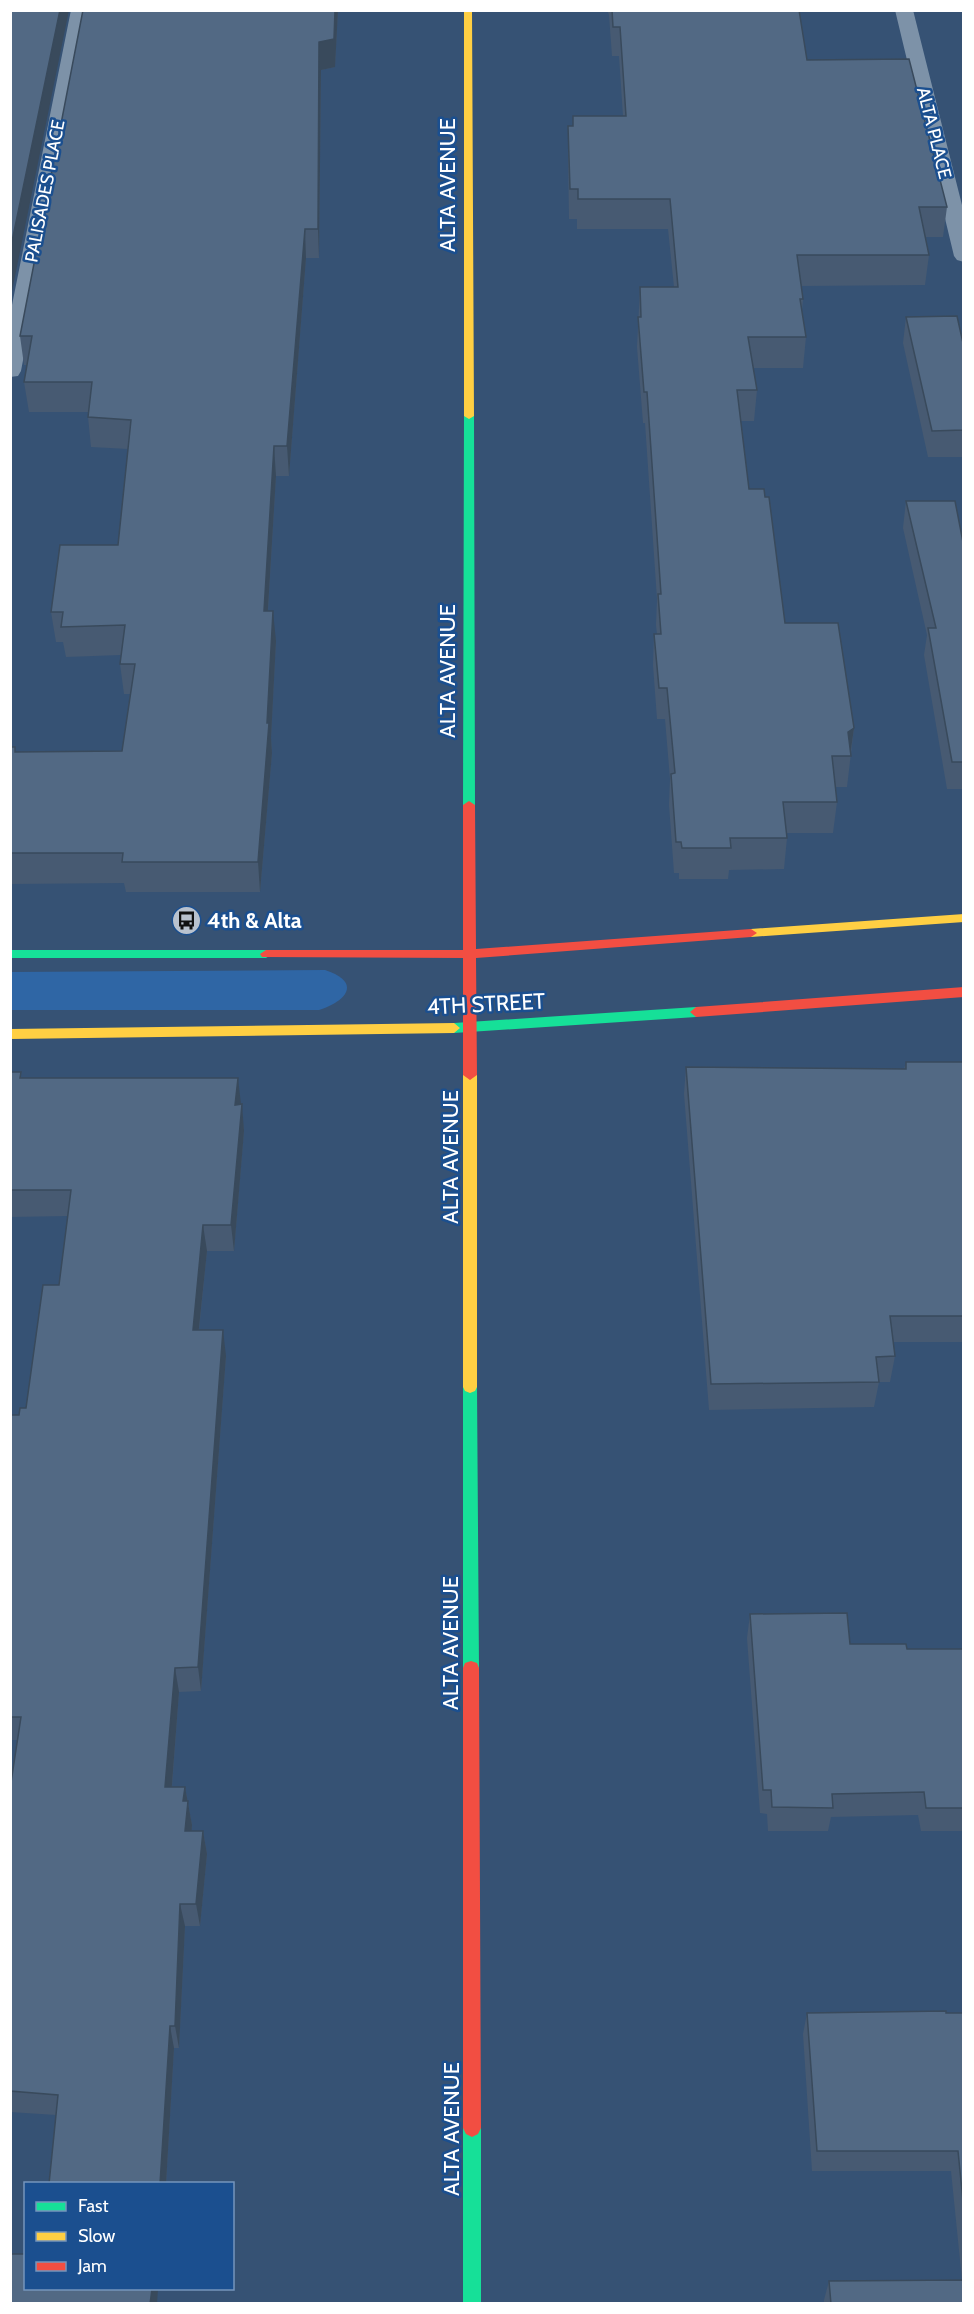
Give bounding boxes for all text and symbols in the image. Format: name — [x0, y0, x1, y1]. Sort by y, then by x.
street label: ALTA PLACE — [912, 85, 956, 181]
street label: PALISADES PLACE — [20, 118, 70, 264]
street label: ALTA AVENUE — [434, 118, 461, 252]
street label: ALTA AVENUE — [434, 604, 461, 738]
bus stop icon: 4th & Alta — [170, 904, 202, 936]
place label: 4th & Alta — [207, 907, 302, 934]
street label: 4TH STREET — [426, 987, 546, 1021]
street label: ALTA AVENUE — [437, 1090, 464, 1224]
street label: ALTA AVENUE — [437, 1576, 464, 1710]
street label: ALTA AVENUE — [438, 2062, 465, 2196]
legend — [24, 2182, 234, 2290]
text: Fast — [78, 2195, 109, 2217]
text: Slow — [78, 2225, 115, 2247]
text: Jam — [77, 2255, 107, 2277]

